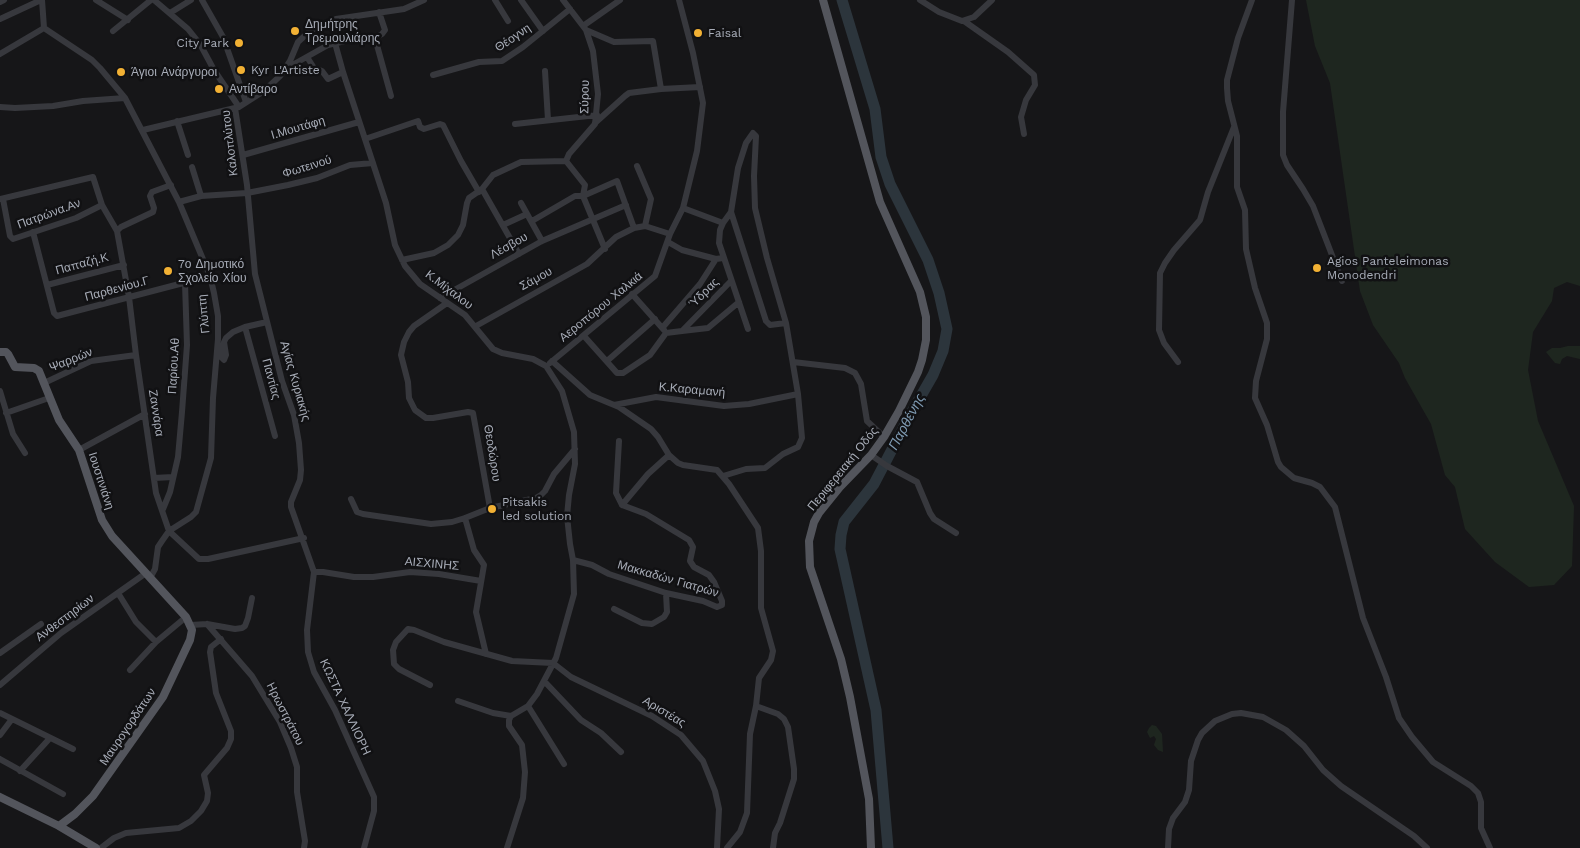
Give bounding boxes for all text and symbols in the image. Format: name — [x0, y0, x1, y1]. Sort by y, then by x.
place label: Δημήτρης Τρεμουλιάρης — [305, 17, 380, 45]
street label: Θέογνη — [492, 21, 534, 55]
marker: Δημήτρης Τρεμουλιάρης — [289, 25, 301, 37]
place label: Faisal — [708, 26, 741, 40]
marker: Faisal — [692, 27, 704, 39]
place label: City Park — [176, 36, 229, 50]
marker: City Park — [233, 37, 245, 49]
place label: Kyr L'Artiste — [251, 63, 320, 77]
marker: Kyr L'Artiste — [235, 64, 247, 76]
place label: Άγιοι Ανάργυροι — [131, 65, 217, 79]
marker: Άγιοι Ανάργυροι — [115, 66, 127, 78]
street label: Σύρου — [578, 80, 592, 114]
place label: Αντίβαρο — [229, 82, 278, 96]
marker: Αντίβαρο — [213, 83, 225, 95]
street label: Καλοπλύτου — [219, 109, 241, 177]
street label: Ι.Μουτάφη — [269, 113, 327, 143]
street label: Φωτεινού — [281, 153, 333, 181]
street label: Πατρώνα.Αν — [15, 196, 83, 232]
street label: Λέσβου — [488, 230, 530, 262]
street label: Παπαζή.Κ — [54, 250, 110, 278]
place label: Agios Panteleimonas Monodendri — [1327, 254, 1448, 282]
place label: 7ο Δημοτικό Σχολείο Χίου — [178, 257, 247, 285]
marker: Agios Panteleimonas Monodendri — [1311, 262, 1323, 274]
street label: Σάμου — [517, 264, 555, 294]
marker: 7ο Δημοτικό Σχολείο Χίου — [162, 265, 174, 277]
street label: Κ.Μίχαλου — [422, 267, 476, 313]
street label: Αεροπόρου Χαλκιά — [556, 269, 646, 345]
street label: Παρθενίου.Γ — [83, 273, 151, 305]
street label: Ύδρας — [686, 275, 722, 311]
street label: Γλύπτη — [195, 294, 213, 334]
street label: Παρίου.Αθ — [165, 338, 183, 394]
street label: Αγίας Κυριακής — [277, 339, 313, 423]
street label: Ψαρρών — [47, 345, 95, 375]
street label: Παντίας — [259, 357, 283, 401]
street label: Κ.Καραμανή — [658, 380, 726, 400]
street label: Ζαννάρα — [145, 389, 167, 437]
water label: Παρθένης — [885, 391, 929, 453]
street label: Θεοδώρου — [480, 423, 504, 483]
street label: Περιφερειακή Οδός — [805, 424, 881, 514]
street label: Ιουστινιάνη — [85, 450, 117, 512]
place label: Pitsakis led solution — [502, 495, 572, 523]
marker: Pitsakis led solution — [486, 503, 498, 515]
street label: ΑΙΣΧΙΝΗΣ — [404, 554, 460, 574]
street label: Μακκαδών Γιατρών — [616, 558, 720, 600]
street label: Ανθεστηρίων — [33, 591, 97, 645]
street label: ΚΩΣΤΑ ΧΑΛΛΙΟΡΗ — [316, 657, 374, 757]
street label: Ηρωστράτου — [263, 680, 307, 748]
street label: Μαυρογορδάτων — [97, 686, 159, 768]
street label: Αριστέας — [640, 694, 688, 730]

